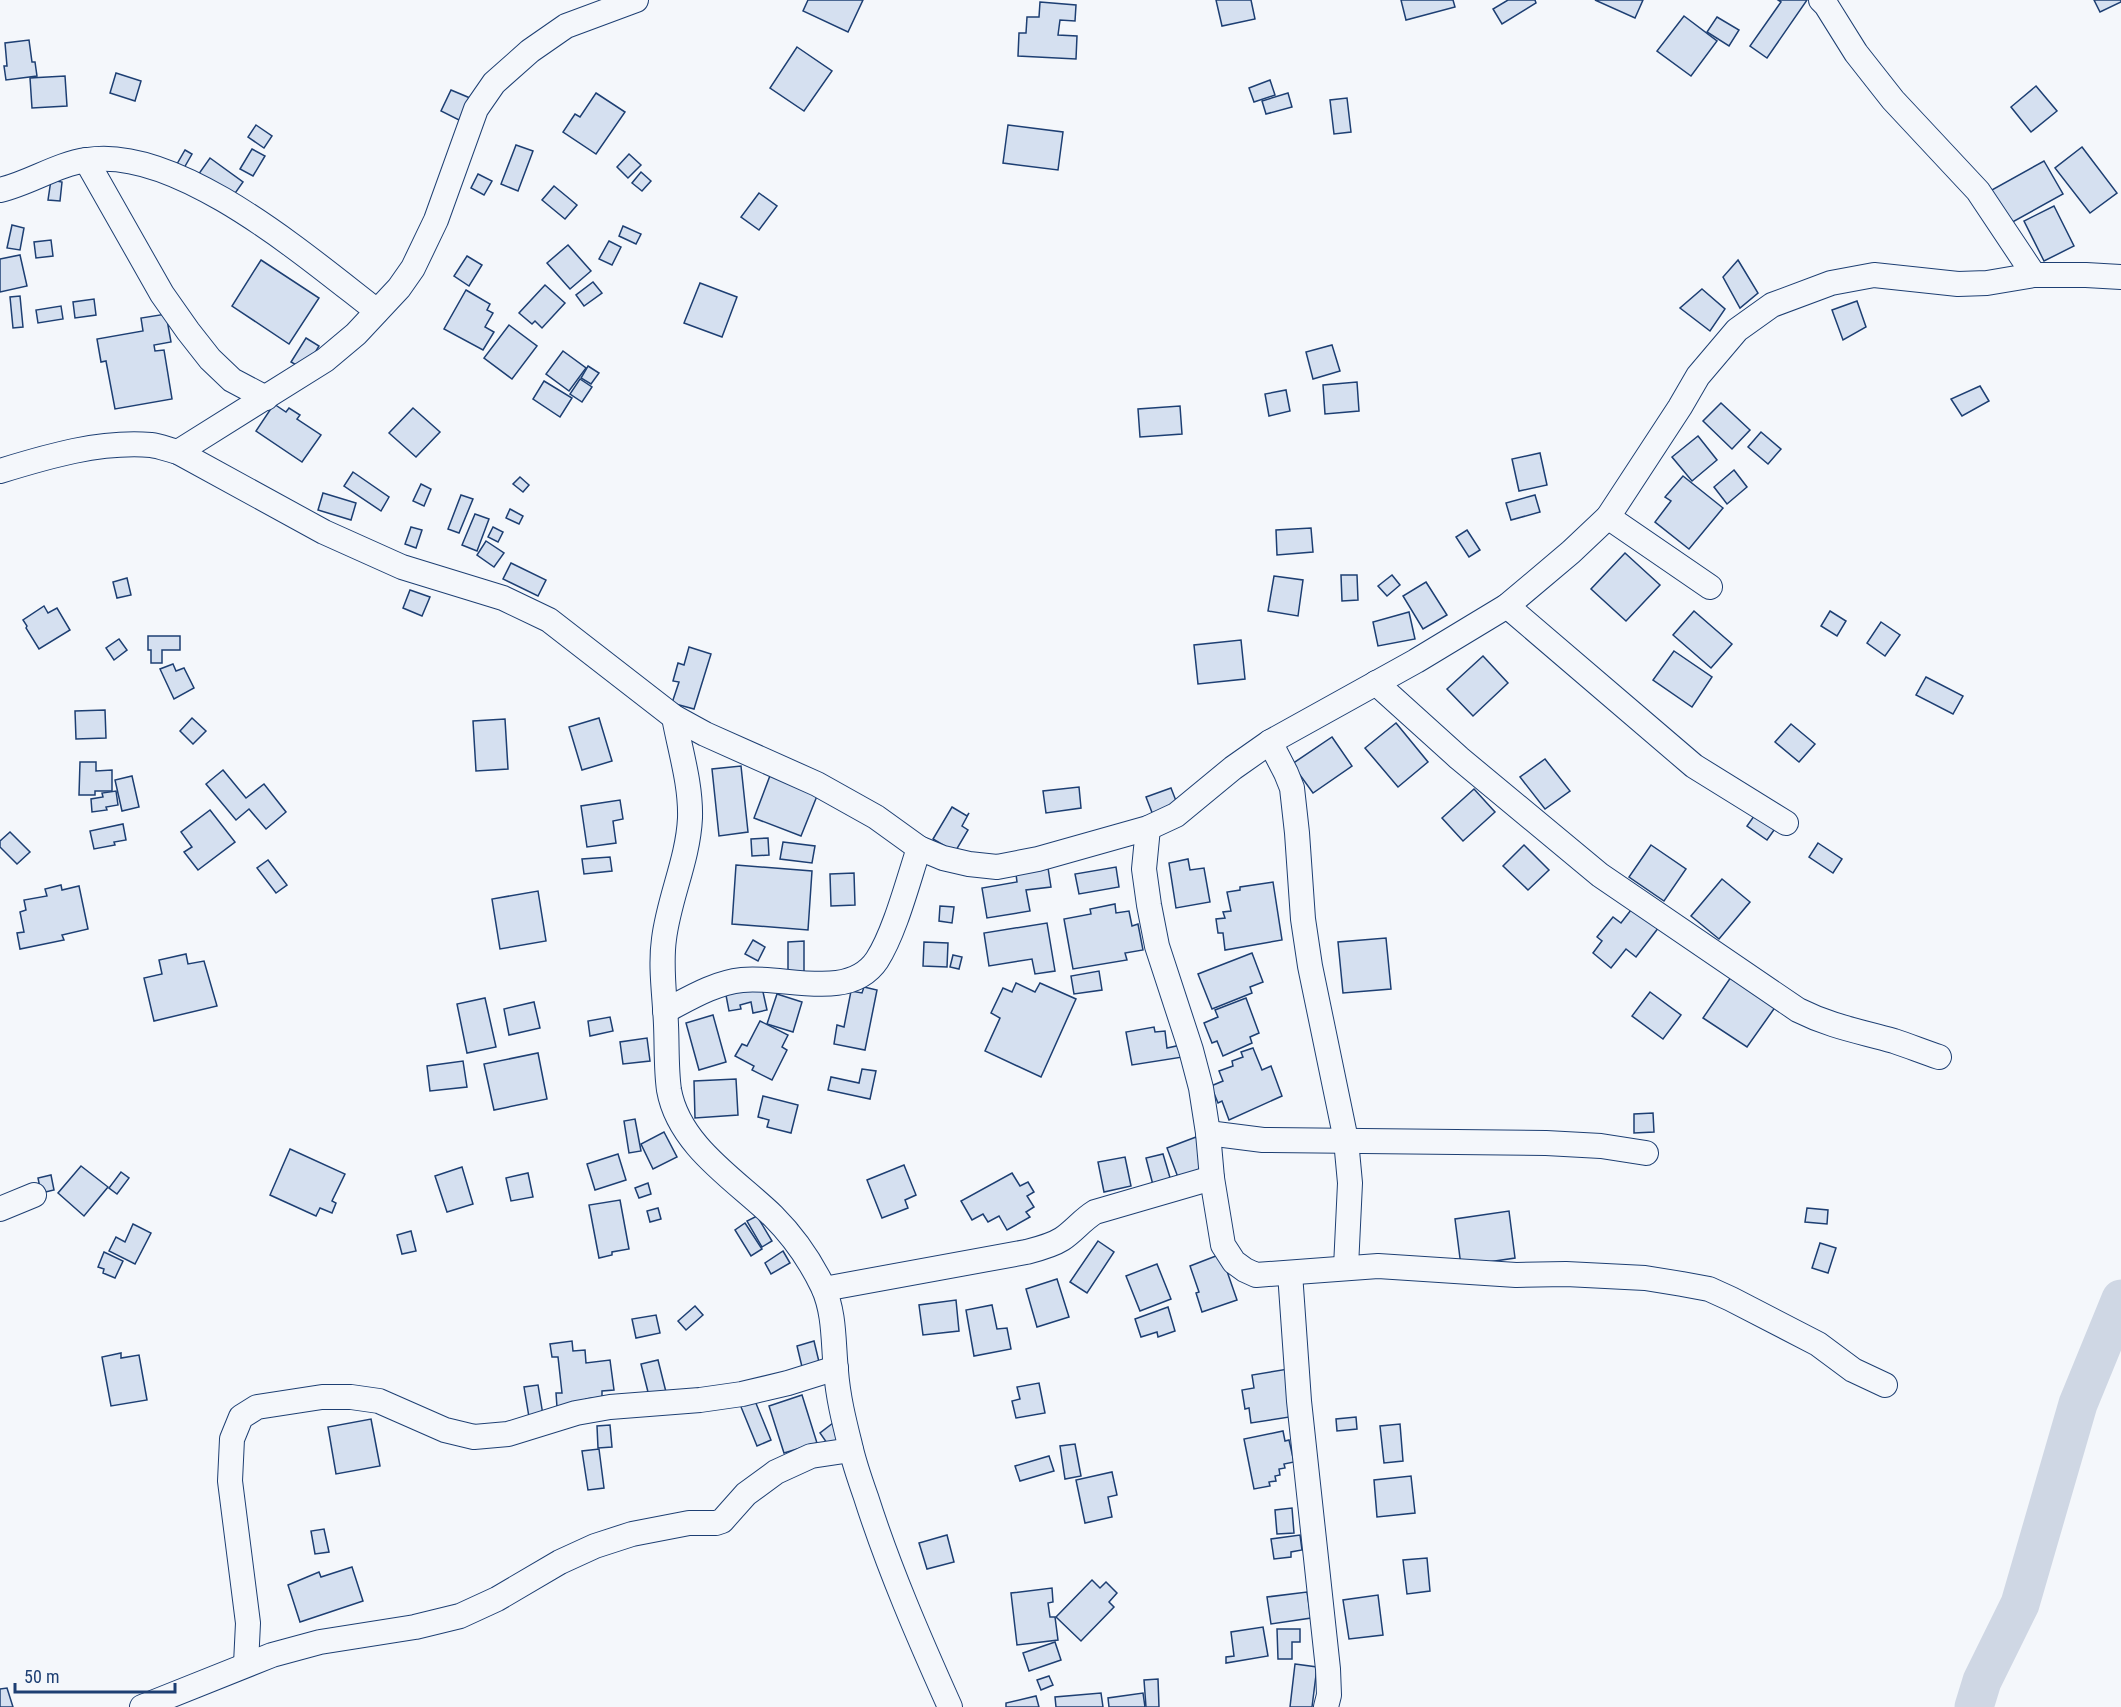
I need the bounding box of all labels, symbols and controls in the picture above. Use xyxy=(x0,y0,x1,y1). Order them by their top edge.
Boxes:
scale bar xyxy=(15,1656,176,1694)
text: 50 m xyxy=(24,1666,59,1687)

